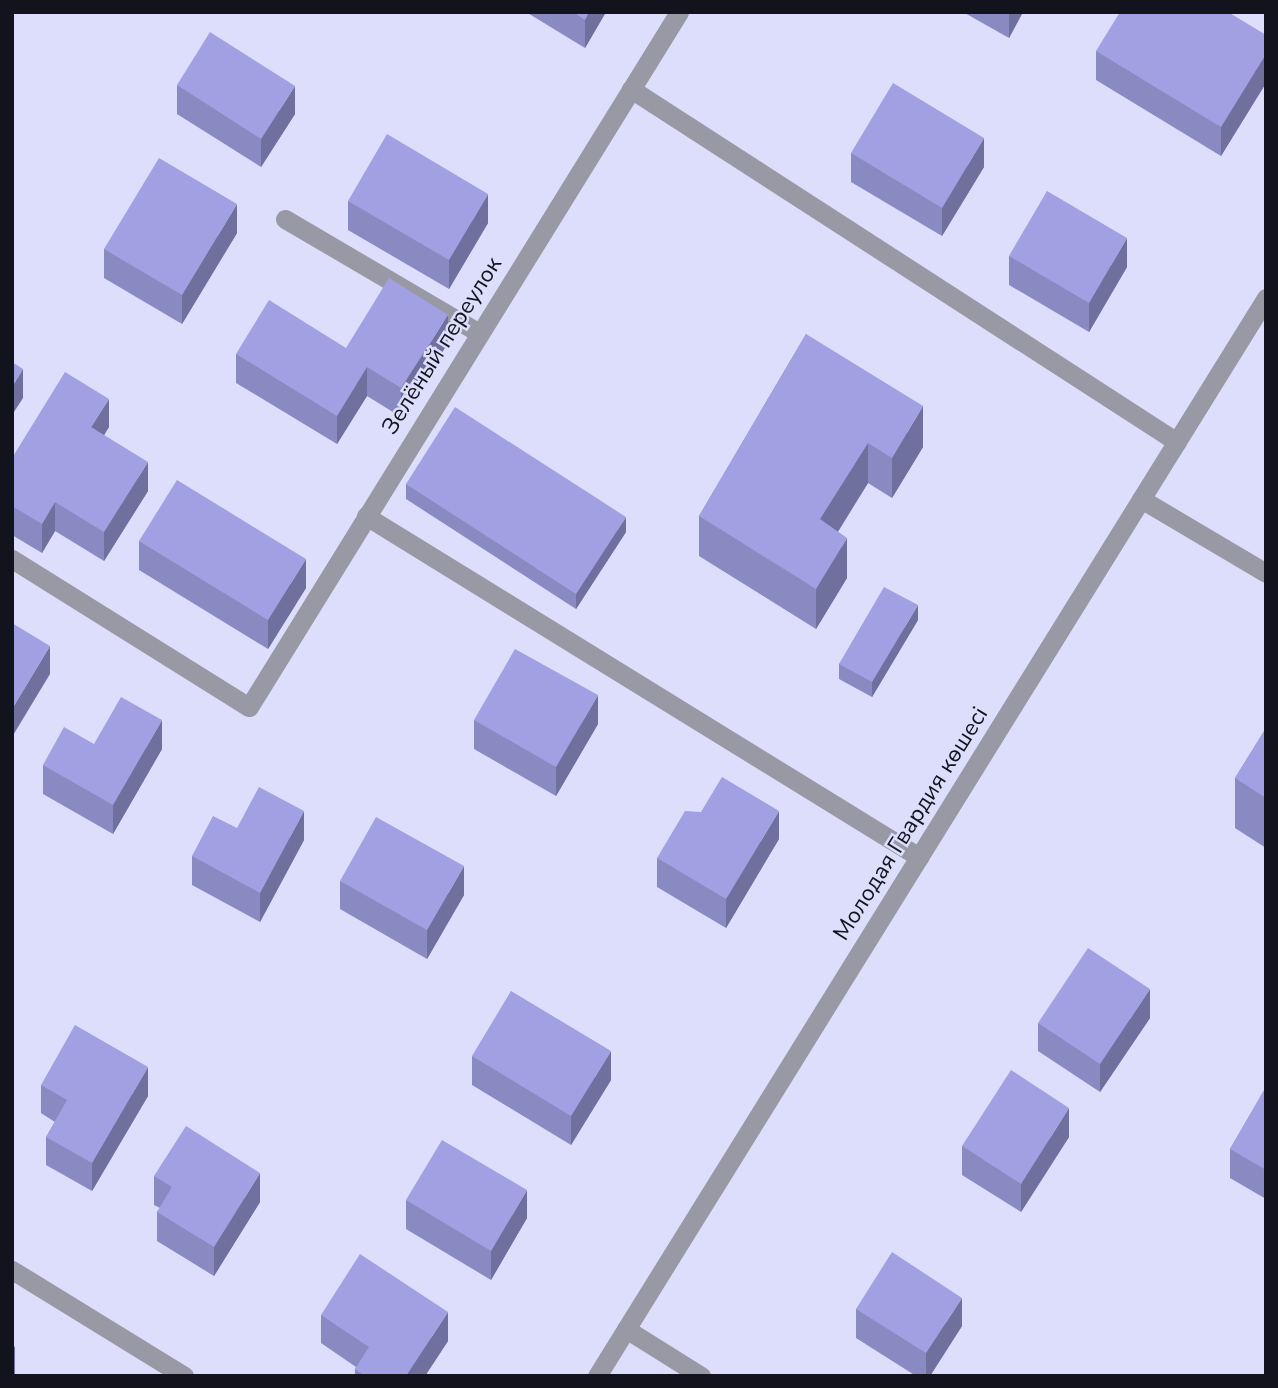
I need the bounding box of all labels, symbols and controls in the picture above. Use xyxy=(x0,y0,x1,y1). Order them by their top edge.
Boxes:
street label: Зелёный переулок xyxy=(376,252,508,440)
street label: Молодая Гвардия көшесі xyxy=(828,702,994,946)

